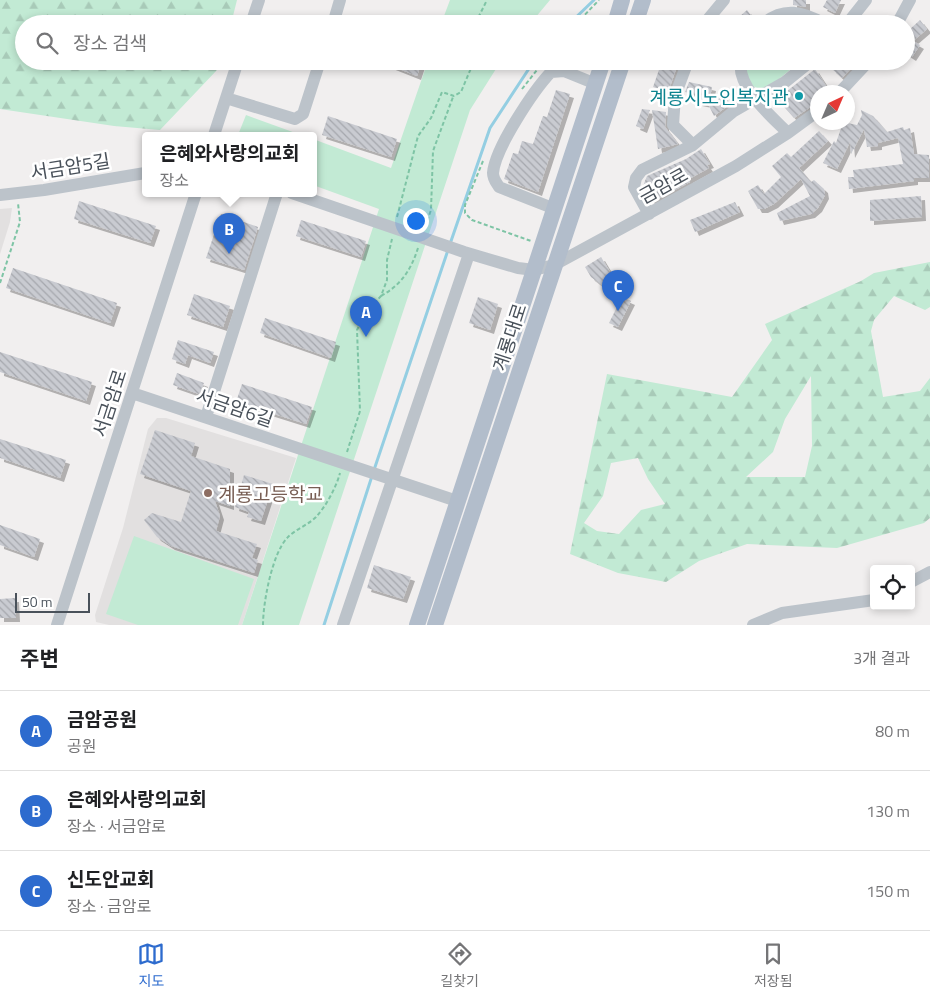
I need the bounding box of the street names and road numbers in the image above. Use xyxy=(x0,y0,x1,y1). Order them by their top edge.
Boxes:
street label: 서금암5길 xyxy=(28,145,112,187)
street label: 금암로 xyxy=(633,160,693,210)
street label: 계룡대로 xyxy=(484,299,534,375)
street label: 서금암로 xyxy=(84,365,134,441)
street label: 서금암6길 xyxy=(192,380,278,434)

